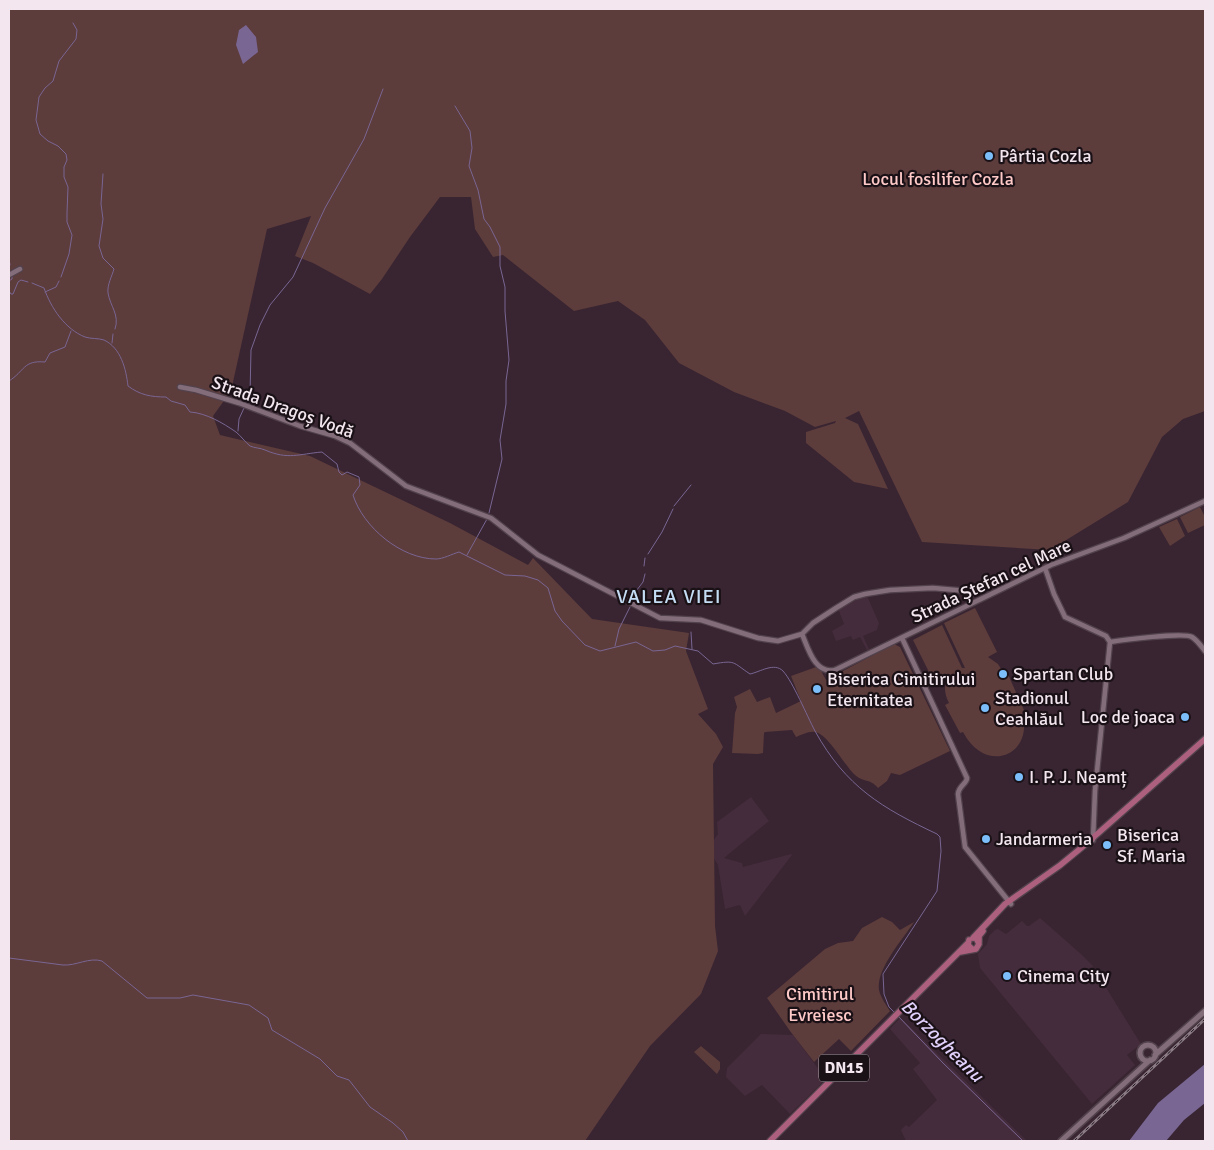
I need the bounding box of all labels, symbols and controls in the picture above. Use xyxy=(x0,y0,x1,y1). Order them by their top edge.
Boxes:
place label: Pârtia Cozla xyxy=(999,145,1092,167)
marker: Pârtia Cozla xyxy=(983,150,995,162)
park label: Locul fosilifer Cozla xyxy=(862,168,1014,190)
street label: Strada Dragoș Vodă xyxy=(209,371,357,443)
street label: Strada Ștefan cel Mare xyxy=(907,534,1075,628)
district label: VALEA VIEI xyxy=(616,584,722,609)
place label: Spartan Club xyxy=(1013,663,1113,685)
place label: Biserica Cimitirului Eternitatea xyxy=(827,668,975,711)
marker: Spartan Club xyxy=(997,668,1009,680)
marker: Biserica Cimitirului Eternitatea xyxy=(811,683,823,695)
place label: Stadionul Ceahlăul xyxy=(995,687,1069,730)
marker: Stadionul Ceahlăul xyxy=(979,702,991,714)
place label: Loc de joaca xyxy=(1081,706,1175,728)
marker: Loc de joaca xyxy=(1179,711,1191,723)
place label: I. P. J. Neamț xyxy=(1029,766,1127,788)
marker: I. P. J. Neamț xyxy=(1013,771,1025,783)
place label: Biserica Sf. Maria xyxy=(1117,824,1186,867)
place label: Jandarmeria xyxy=(996,828,1092,850)
marker: Jandarmeria xyxy=(980,833,992,845)
marker: Biserica Sf. Maria xyxy=(1101,839,1113,851)
place label: Cinema City xyxy=(1017,965,1110,987)
marker: Cinema City xyxy=(1001,970,1013,982)
park label: Cimitirul Evreiesc xyxy=(786,983,854,1026)
water label: Borzogheanu xyxy=(896,995,989,1088)
road number: DN15 xyxy=(819,1054,869,1082)

